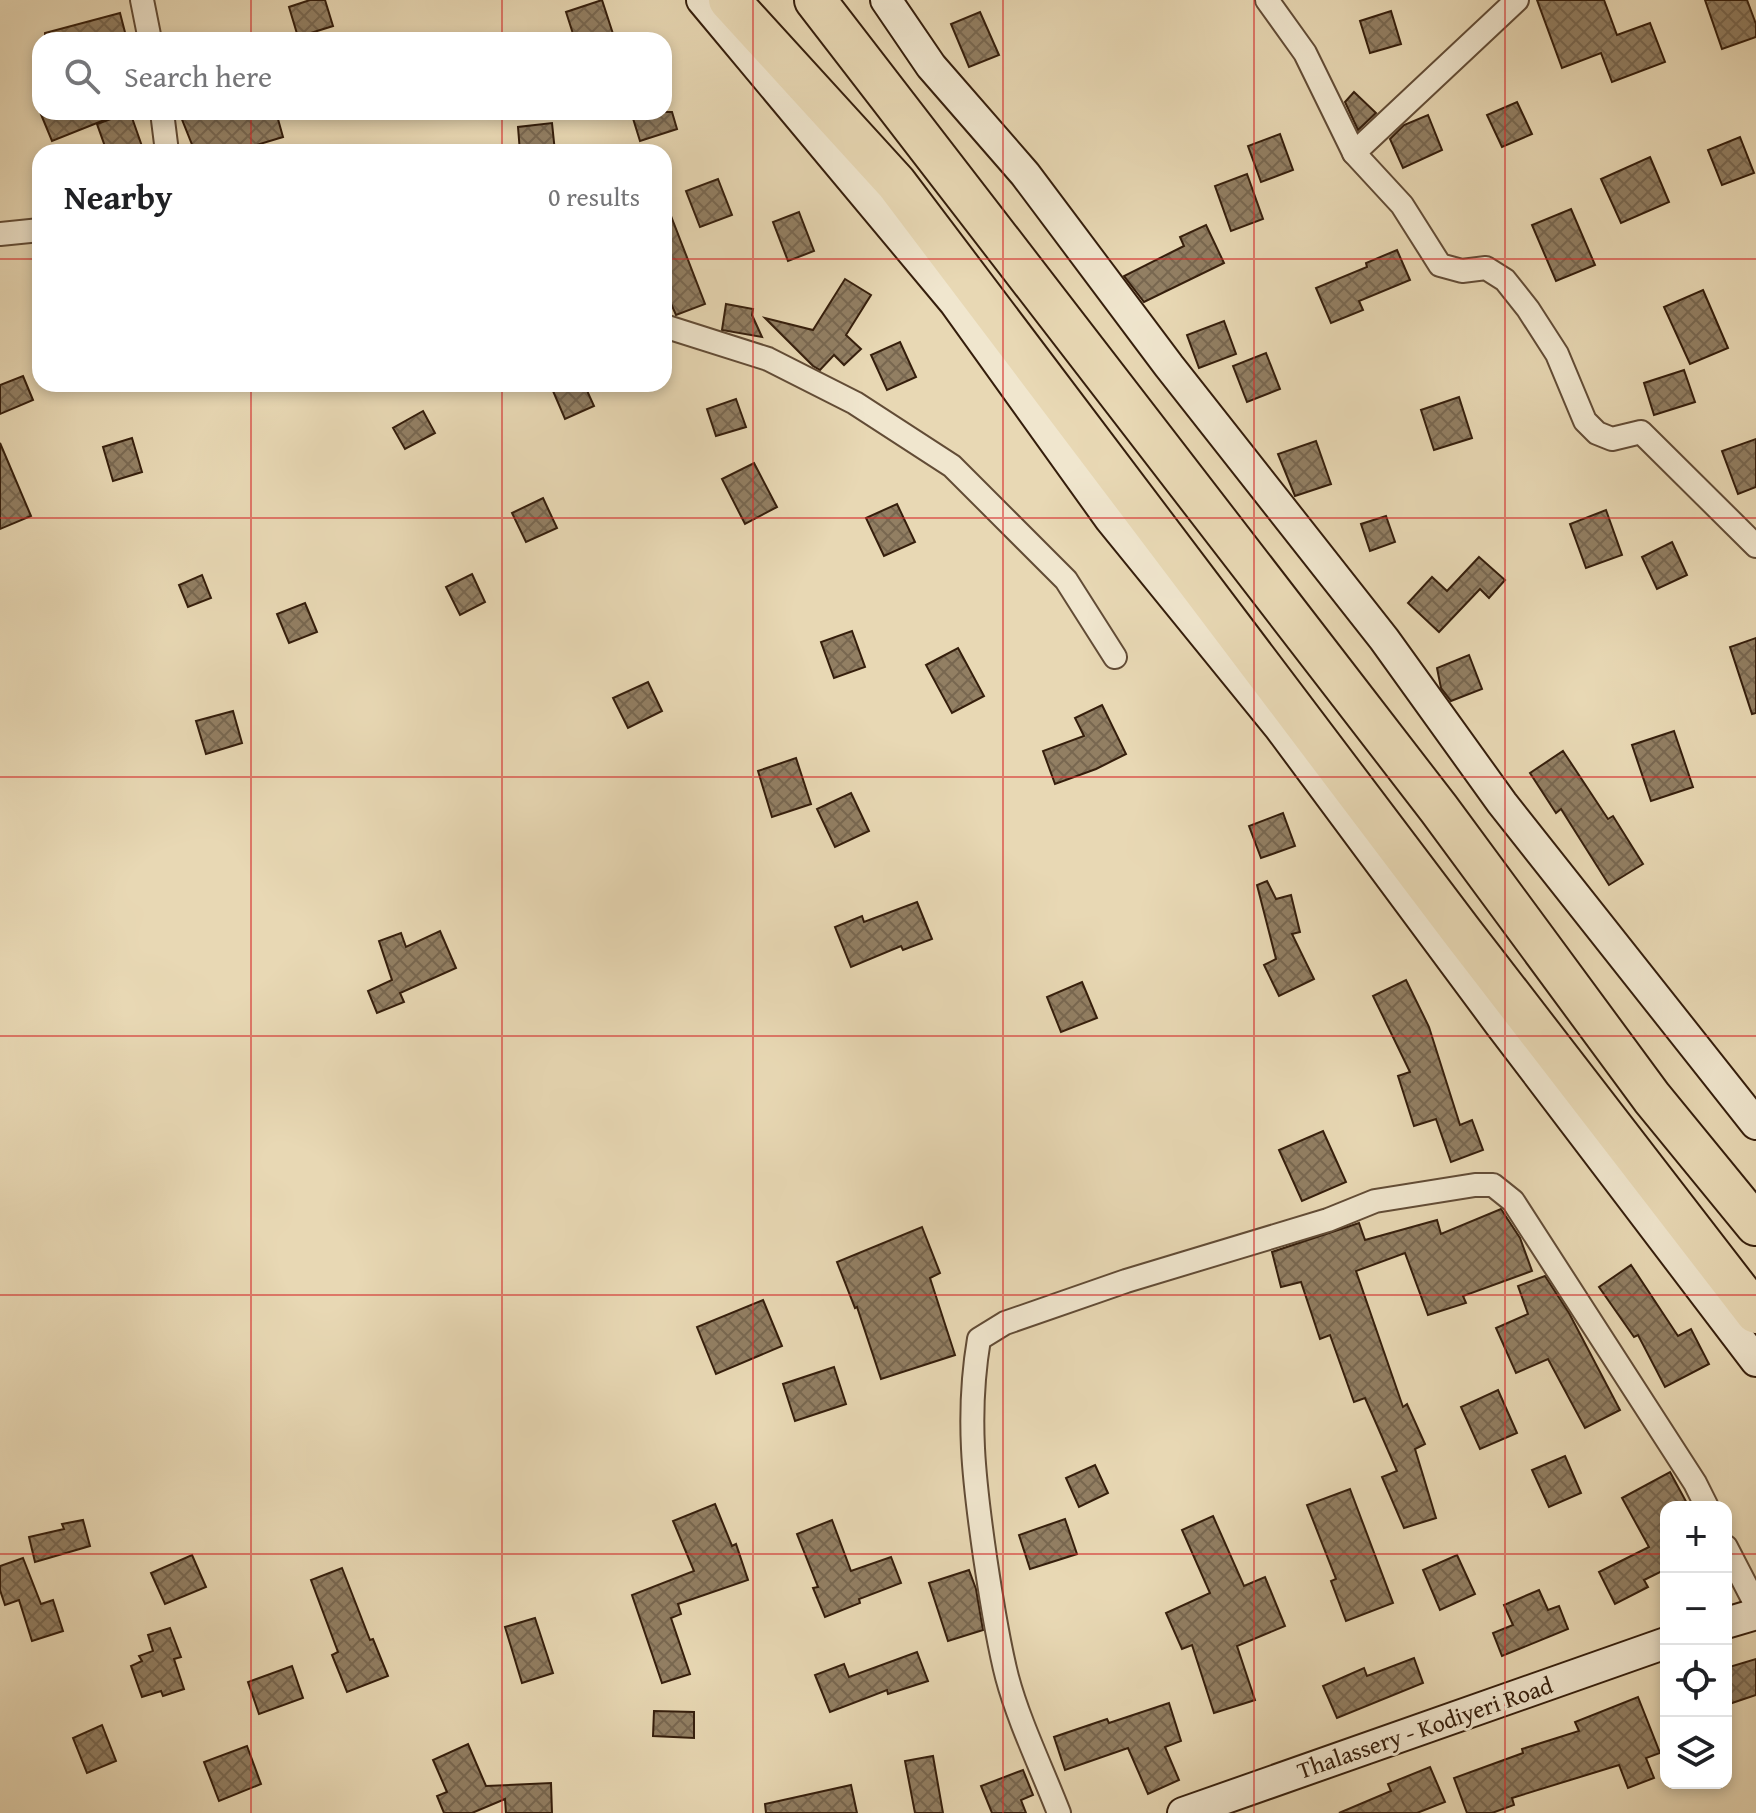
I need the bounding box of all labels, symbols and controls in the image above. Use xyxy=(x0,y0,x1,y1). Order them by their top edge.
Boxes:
search box xyxy=(32,32,672,120)
icon: search xyxy=(60,54,104,98)
text: Search here xyxy=(124,54,272,98)
text: Nearby xyxy=(64,172,173,221)
text: 0 results xyxy=(548,177,640,216)
map controls xyxy=(1660,1501,1732,1789)
button: + xyxy=(1660,1501,1732,1573)
button: − xyxy=(1660,1573,1732,1645)
button: locate xyxy=(1660,1645,1732,1717)
street label: Thalassery - Kodiyeri Road xyxy=(1292,1667,1558,1788)
button: layers xyxy=(1660,1717,1732,1789)

